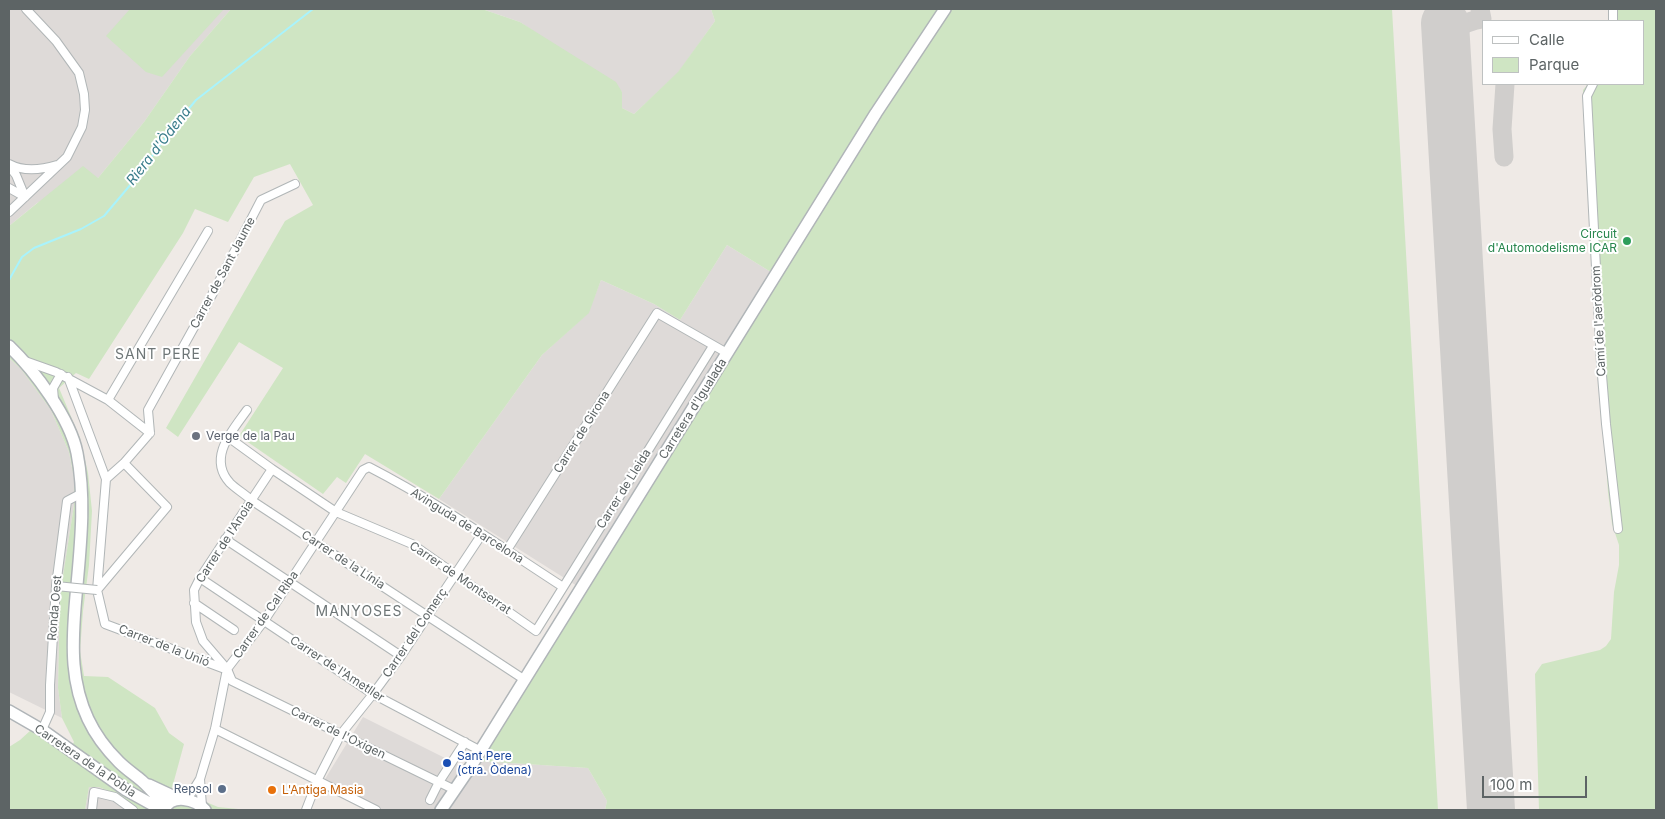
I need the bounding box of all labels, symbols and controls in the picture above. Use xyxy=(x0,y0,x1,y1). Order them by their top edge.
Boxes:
legend xyxy=(1482,20,1645,85)
text: Calle xyxy=(1529,30,1564,49)
text: Parque xyxy=(1529,55,1579,74)
water label: Riera d'Òdena xyxy=(123,103,195,189)
street label: Carrer de Sant Jaume xyxy=(187,215,259,331)
place label: Circuit d'Automodelisme ICAR xyxy=(1488,227,1617,255)
marker: Circuit d'Automodelisme ICAR xyxy=(1621,235,1633,247)
street label: Camí de l'aeròdrom xyxy=(1589,265,1609,377)
district label: SANT PERE xyxy=(114,347,202,363)
street label: Carretera d'Igualada xyxy=(656,356,730,462)
street label: Carrer de Girona xyxy=(551,388,613,476)
place label: Verge de la Pau xyxy=(206,429,295,443)
marker: Verge de la Pau xyxy=(190,430,202,442)
street label: Carrer de Lleida xyxy=(594,447,654,531)
street label: Avinguda de Barcelona xyxy=(408,485,526,567)
street label: Carrer de l'Anoia xyxy=(193,498,257,586)
street label: Carrer de la Línia xyxy=(299,528,387,592)
street label: Carrer de Montserrat xyxy=(407,539,513,617)
street label: Carrer de Cal Riba xyxy=(230,568,302,662)
street label: Ronda Oest xyxy=(45,575,65,641)
street label: Carrer del Comerç xyxy=(380,586,450,680)
district label: MANYOSES xyxy=(315,604,403,620)
street label: Carrer de la Unió xyxy=(116,622,212,670)
street label: Carrer de l'Ametller xyxy=(287,633,387,705)
street label: Carrer de l'Oxigen xyxy=(288,704,388,762)
street label: Carretera de la Pobla xyxy=(31,722,139,800)
place label: Sant Pere (ctra. Òdena) xyxy=(457,749,532,777)
marker: Sant Pere (ctra. Òdena) xyxy=(441,757,453,769)
scale bar xyxy=(1485,766,1590,798)
text: 100 m xyxy=(1490,775,1532,794)
place label: Repsol xyxy=(174,782,212,796)
marker: Repsol xyxy=(216,783,228,795)
place label: L'Antiga Masia xyxy=(282,783,364,797)
marker: L'Antiga Masia xyxy=(266,784,278,796)

